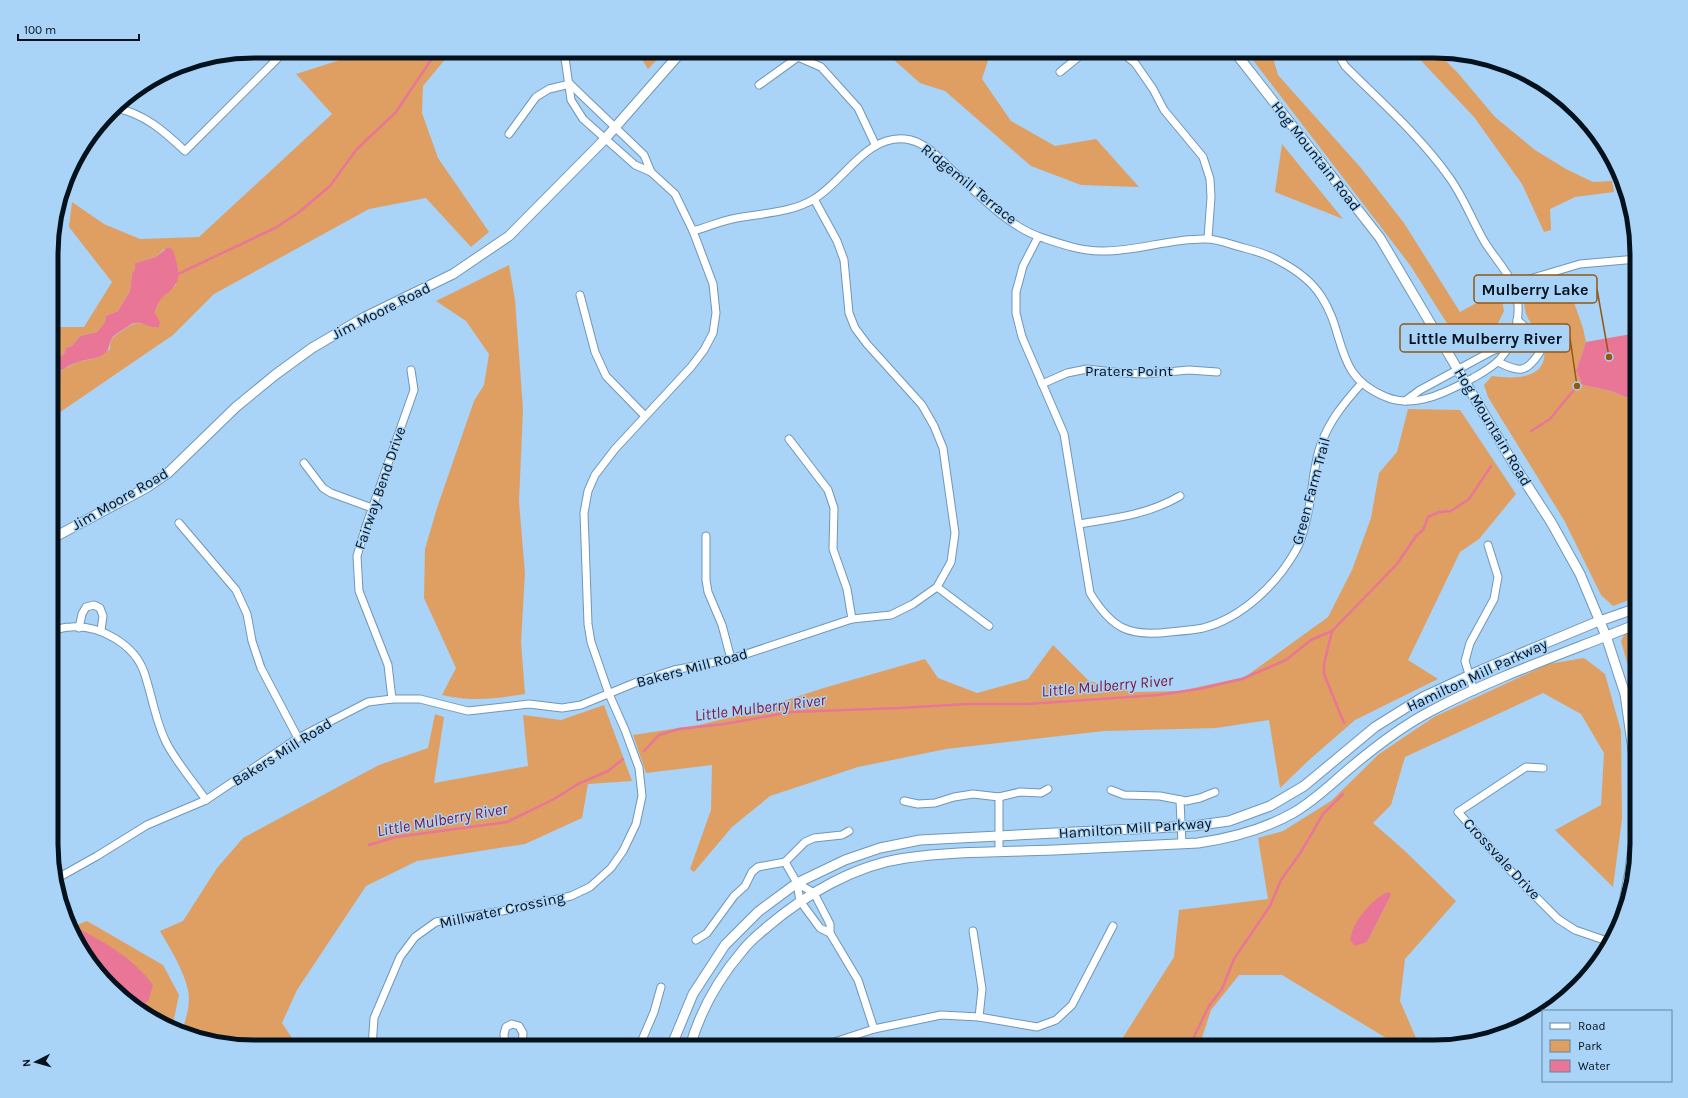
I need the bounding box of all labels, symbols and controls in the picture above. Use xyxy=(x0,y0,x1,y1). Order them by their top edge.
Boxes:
scale bar xyxy=(18,16,139,42)
text: 100 m xyxy=(24,23,56,37)
street label: Hog Mountain Road xyxy=(1267,97,1365,215)
street label: Ridgemill Terrace xyxy=(918,140,1020,228)
callout: Mulberry Lake xyxy=(1474,275,1597,303)
street label: Jim Moore Road xyxy=(329,278,433,344)
text: Mulberry Lake xyxy=(1481,280,1589,299)
callout: Little Mulberry River xyxy=(1400,324,1570,352)
text: Little Mulberry River xyxy=(1408,329,1563,348)
street label: Praters Point xyxy=(1085,362,1173,380)
street label: Hog Mountain Road xyxy=(1451,365,1535,489)
street label: Fairway Bend Drive xyxy=(351,424,409,552)
street label: Green Farm Trail xyxy=(1288,435,1334,547)
street label: Jim Moore Road xyxy=(69,464,171,534)
street label: Hamilton Mill Parkway xyxy=(1404,634,1550,716)
street label: Bakers Mill Road xyxy=(634,645,750,691)
water label: Little Mulberry River xyxy=(1040,670,1174,701)
water label: Little Mulberry River xyxy=(693,690,827,725)
street label: Bakers Mill Road xyxy=(229,714,335,790)
water label: Little Mulberry River xyxy=(375,799,509,840)
street label: Hamilton Mill Parkway xyxy=(1058,814,1212,842)
street label: Crossvale Drive xyxy=(1460,815,1544,903)
street label: Millwater Crossing xyxy=(438,888,567,932)
legend xyxy=(1542,1010,1672,1082)
text: Road xyxy=(1578,1019,1606,1033)
text: Park xyxy=(1578,1039,1603,1053)
north arrow xyxy=(16,1042,56,1082)
text: N xyxy=(20,1058,33,1068)
text: Water xyxy=(1578,1059,1611,1073)

